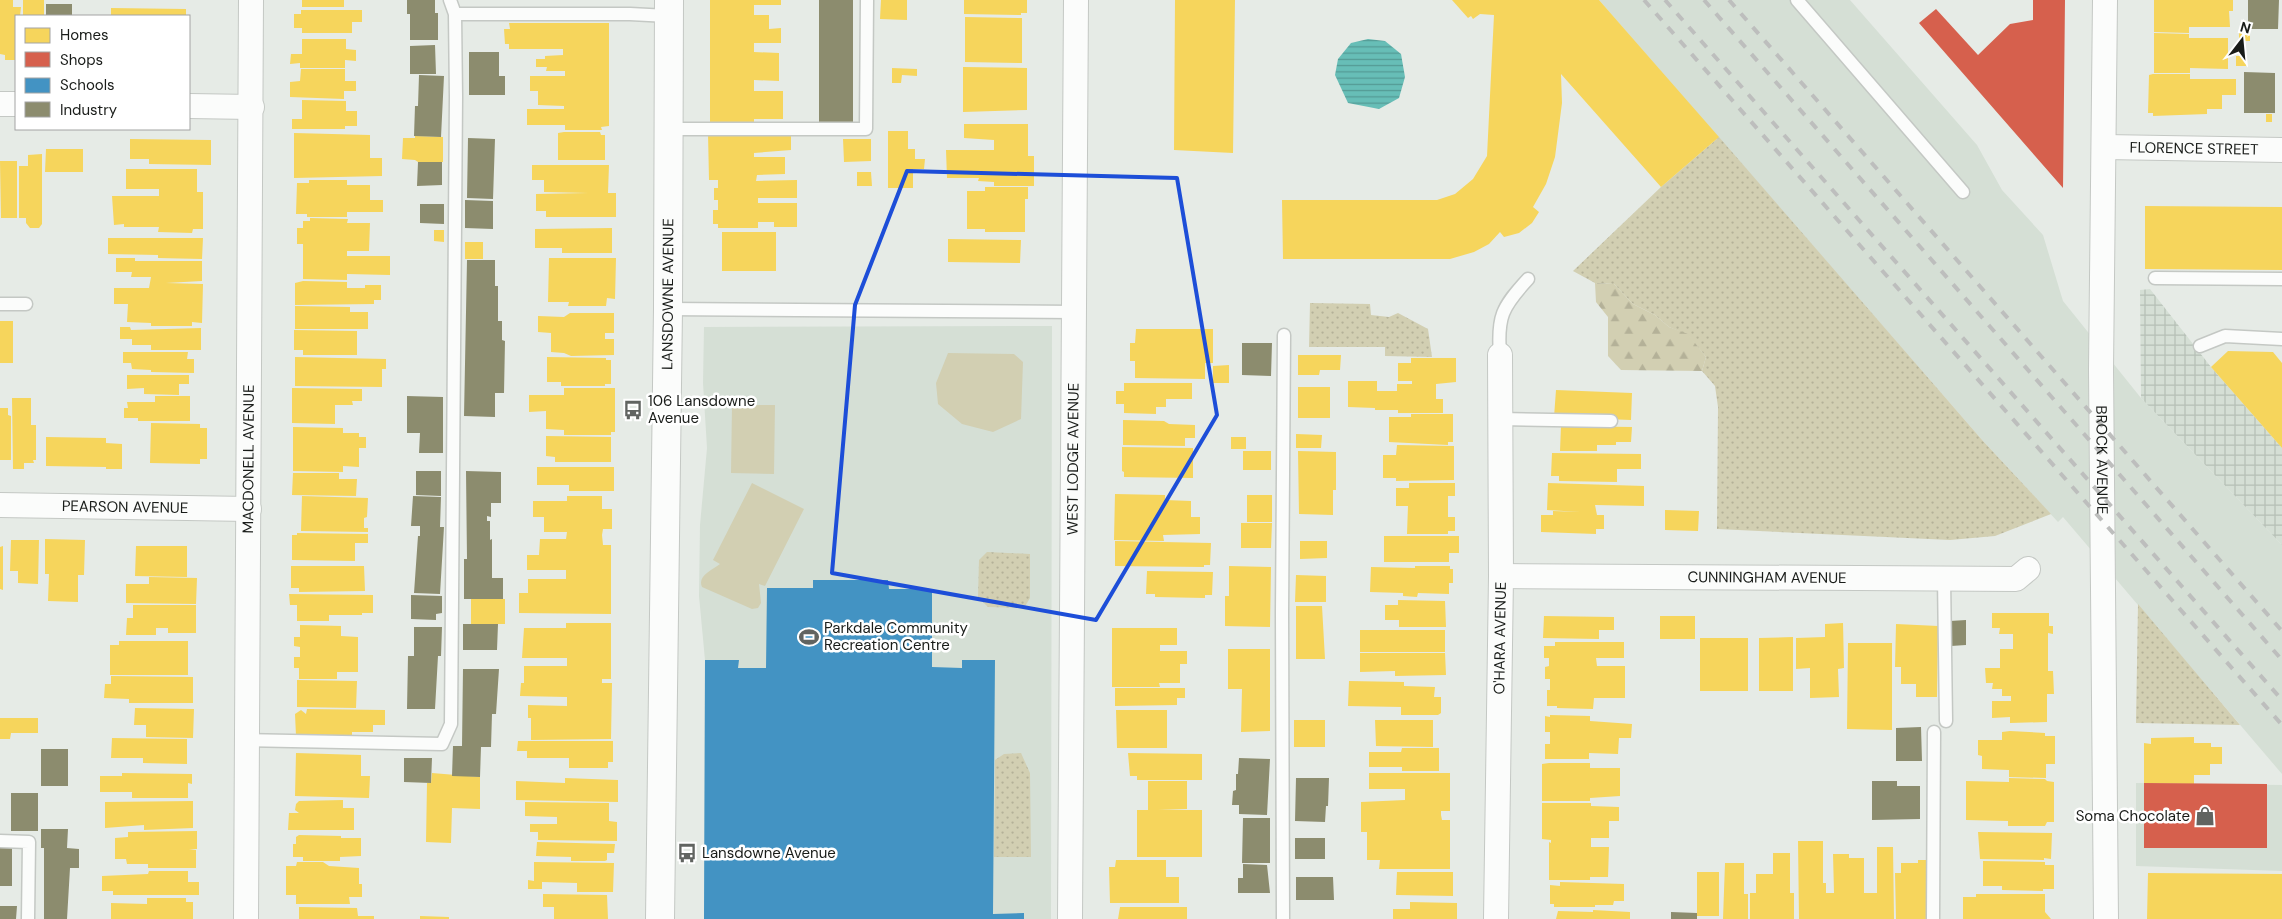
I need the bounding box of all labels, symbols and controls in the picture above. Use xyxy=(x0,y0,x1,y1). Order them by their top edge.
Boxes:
legend xyxy=(15,15,190,130)
north arrow xyxy=(2217,15,2267,65)
text: N xyxy=(2238,17,2253,38)
text: Homes xyxy=(60,25,109,45)
text: Shops xyxy=(60,50,103,70)
text: Schools xyxy=(60,75,115,95)
text: Industry xyxy=(60,100,118,120)
street label: FLORENCE STREET xyxy=(2129,137,2259,160)
street label: LANSDOWNE AVENUE xyxy=(657,218,678,370)
street label: WEST LODGE AVENUE xyxy=(1063,383,1084,535)
street label: MACDONELL AVENUE xyxy=(238,384,259,534)
place label: 106 Lansdowne Avenue xyxy=(648,391,755,428)
bus stop icon: 106 Lansdowne Avenue xyxy=(622,399,644,421)
street label: BROCK AVENUE xyxy=(2091,405,2112,514)
street label: PEARSON AVENUE xyxy=(62,496,188,518)
street label: CUNNINGHAM AVENUE xyxy=(1687,567,1847,588)
street label: O'HARA AVENUE xyxy=(1489,581,1511,695)
place label: Parkdale Community Recreation Centre xyxy=(824,618,969,655)
sports icon: Parkdale Community Recreation Centre xyxy=(798,626,820,648)
shop icon: Soma Chocolate xyxy=(2194,805,2216,827)
place label: Soma Chocolate xyxy=(2076,806,2190,826)
bus stop icon: Lansdowne Avenue xyxy=(676,842,698,864)
place label: Lansdowne Avenue xyxy=(702,843,836,863)

